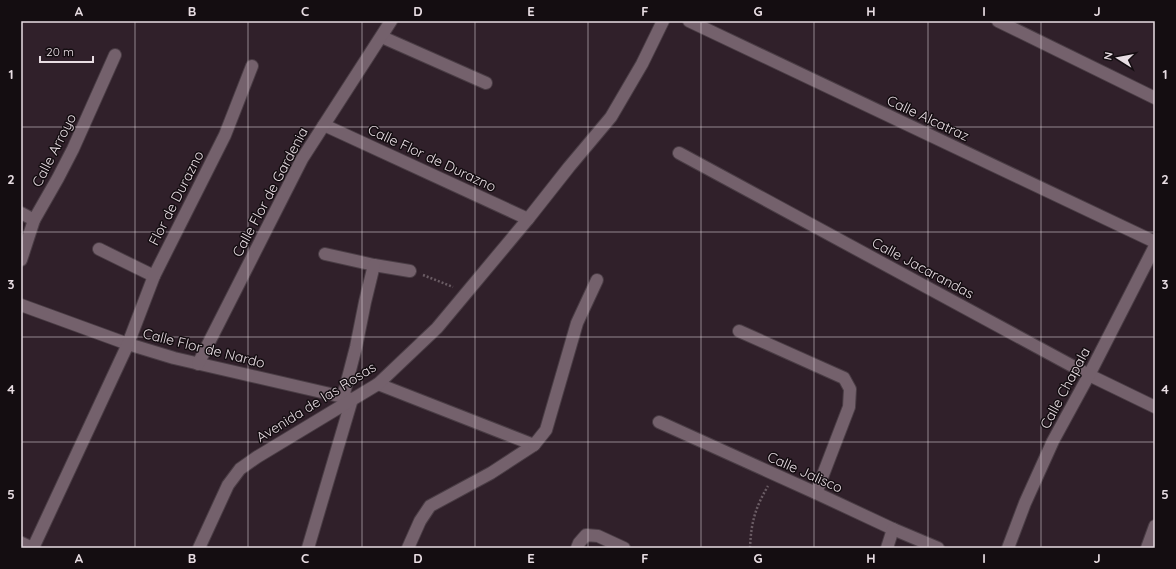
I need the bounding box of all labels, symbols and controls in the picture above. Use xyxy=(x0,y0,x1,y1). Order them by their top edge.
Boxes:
text: A xyxy=(75,3,84,19)
text: B xyxy=(188,3,196,19)
text: C xyxy=(301,3,309,19)
text: D xyxy=(413,3,423,19)
text: E xyxy=(527,3,535,19)
text: F xyxy=(641,3,649,19)
text: G xyxy=(753,3,763,19)
text: H xyxy=(866,3,876,19)
text: I xyxy=(982,3,986,19)
text: J xyxy=(1093,3,1101,19)
scale bar xyxy=(40,38,93,64)
north arrow xyxy=(1098,38,1138,78)
text: 20 m xyxy=(46,44,74,59)
text: N xyxy=(1101,51,1116,61)
text: 1 xyxy=(8,66,14,82)
text: 1 xyxy=(1162,66,1168,82)
street label: Calle Alcatraz xyxy=(884,91,972,145)
street label: Calle Arroyo xyxy=(28,110,80,190)
street label: Calle Flor de Durazno xyxy=(365,120,499,196)
street label: Calle Flor de Gardenia xyxy=(228,124,312,260)
street label: Flor de Durazno xyxy=(144,148,208,248)
text: 2 xyxy=(7,171,15,187)
text: 2 xyxy=(1161,171,1169,187)
street label: Calle Jacarandas xyxy=(869,233,977,303)
text: 3 xyxy=(8,276,15,292)
text: 3 xyxy=(1162,276,1169,292)
street label: Calle Flor de Nardo xyxy=(141,324,267,372)
street label: Calle Chapala xyxy=(1036,344,1094,432)
street label: Avenida de las Rosas xyxy=(253,358,379,446)
text: 4 xyxy=(7,381,15,397)
text: 4 xyxy=(1161,381,1169,397)
street label: Calle Jalisco xyxy=(765,447,845,497)
text: 5 xyxy=(7,486,15,502)
text: 5 xyxy=(1161,486,1169,502)
text: A xyxy=(75,550,84,566)
text: B xyxy=(188,550,196,566)
text: C xyxy=(301,550,309,566)
text: D xyxy=(413,550,423,566)
text: E xyxy=(527,550,535,566)
text: F xyxy=(641,550,649,566)
text: G xyxy=(753,550,763,566)
text: H xyxy=(866,550,876,566)
text: I xyxy=(982,550,986,566)
text: J xyxy=(1093,550,1101,566)

